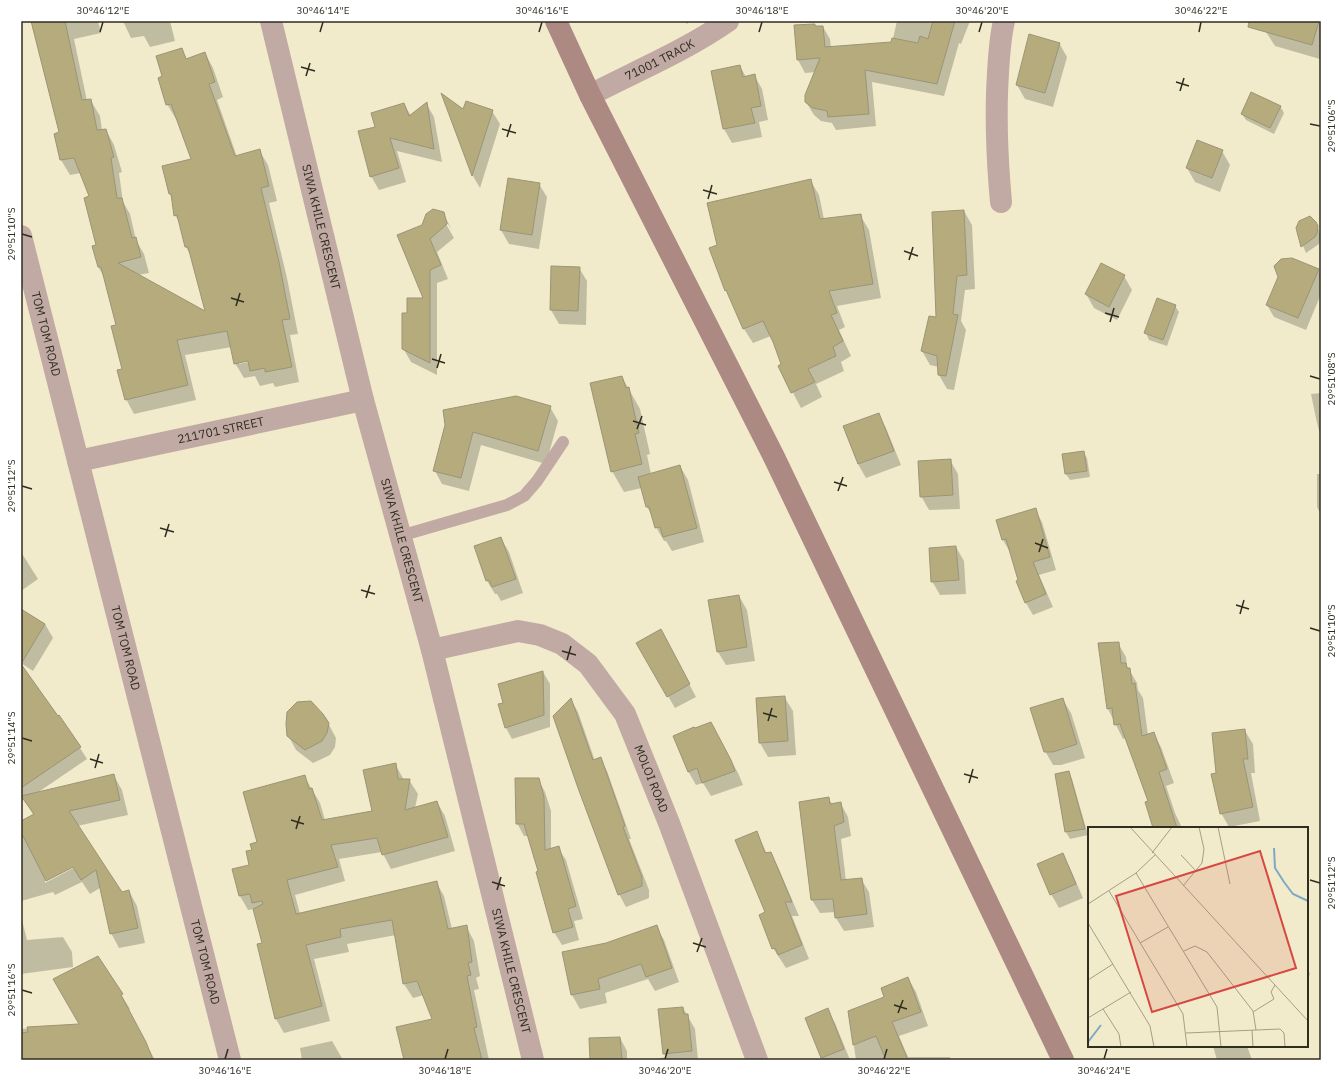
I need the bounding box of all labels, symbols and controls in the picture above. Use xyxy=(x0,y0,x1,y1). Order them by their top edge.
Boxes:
text: 30°46'12"E xyxy=(76,4,130,17)
text: 30°46'14"E xyxy=(296,4,350,17)
text: 30°46'16"E xyxy=(515,4,569,17)
text: 30°46'18"E xyxy=(735,4,789,17)
text: 30°46'20"E xyxy=(955,4,1009,17)
text: 30°46'22"E xyxy=(1174,4,1228,17)
street label: 71001 TRACK xyxy=(622,35,697,83)
text: 29°51'06"S xyxy=(1325,99,1338,153)
street label: SIWA KHILE CRESCENT xyxy=(299,163,344,291)
text: 29°51'10"S xyxy=(5,207,18,261)
street label: TOM TOM ROAD xyxy=(28,290,64,378)
text: 29°51'08"S xyxy=(1325,352,1338,406)
street label: 211701 STREET xyxy=(176,413,266,447)
text: 29°51'12"S xyxy=(5,459,18,513)
street label: SIWA KHILE CRESCENT xyxy=(378,477,427,605)
street label: TOM TOM ROAD xyxy=(108,604,144,692)
text: 29°51'10"S xyxy=(1325,604,1338,658)
text: 29°51'14"S xyxy=(5,711,18,765)
street label: MOLOI ROAD xyxy=(631,742,672,815)
inset map xyxy=(1088,827,1308,1047)
text: 29°51'12"S xyxy=(1325,856,1338,910)
street label: SIWA KHILE CRESCENT xyxy=(489,907,534,1035)
street label: TOM TOM ROAD xyxy=(188,918,224,1006)
text: 29°51'16"S xyxy=(5,963,18,1017)
text: 30°46'16"E xyxy=(198,1064,252,1077)
text: 30°46'18"E xyxy=(418,1064,472,1077)
text: 30°46'20"E xyxy=(638,1064,692,1077)
text: 30°46'22"E xyxy=(857,1064,911,1077)
text: 30°46'24"E xyxy=(1077,1064,1131,1077)

